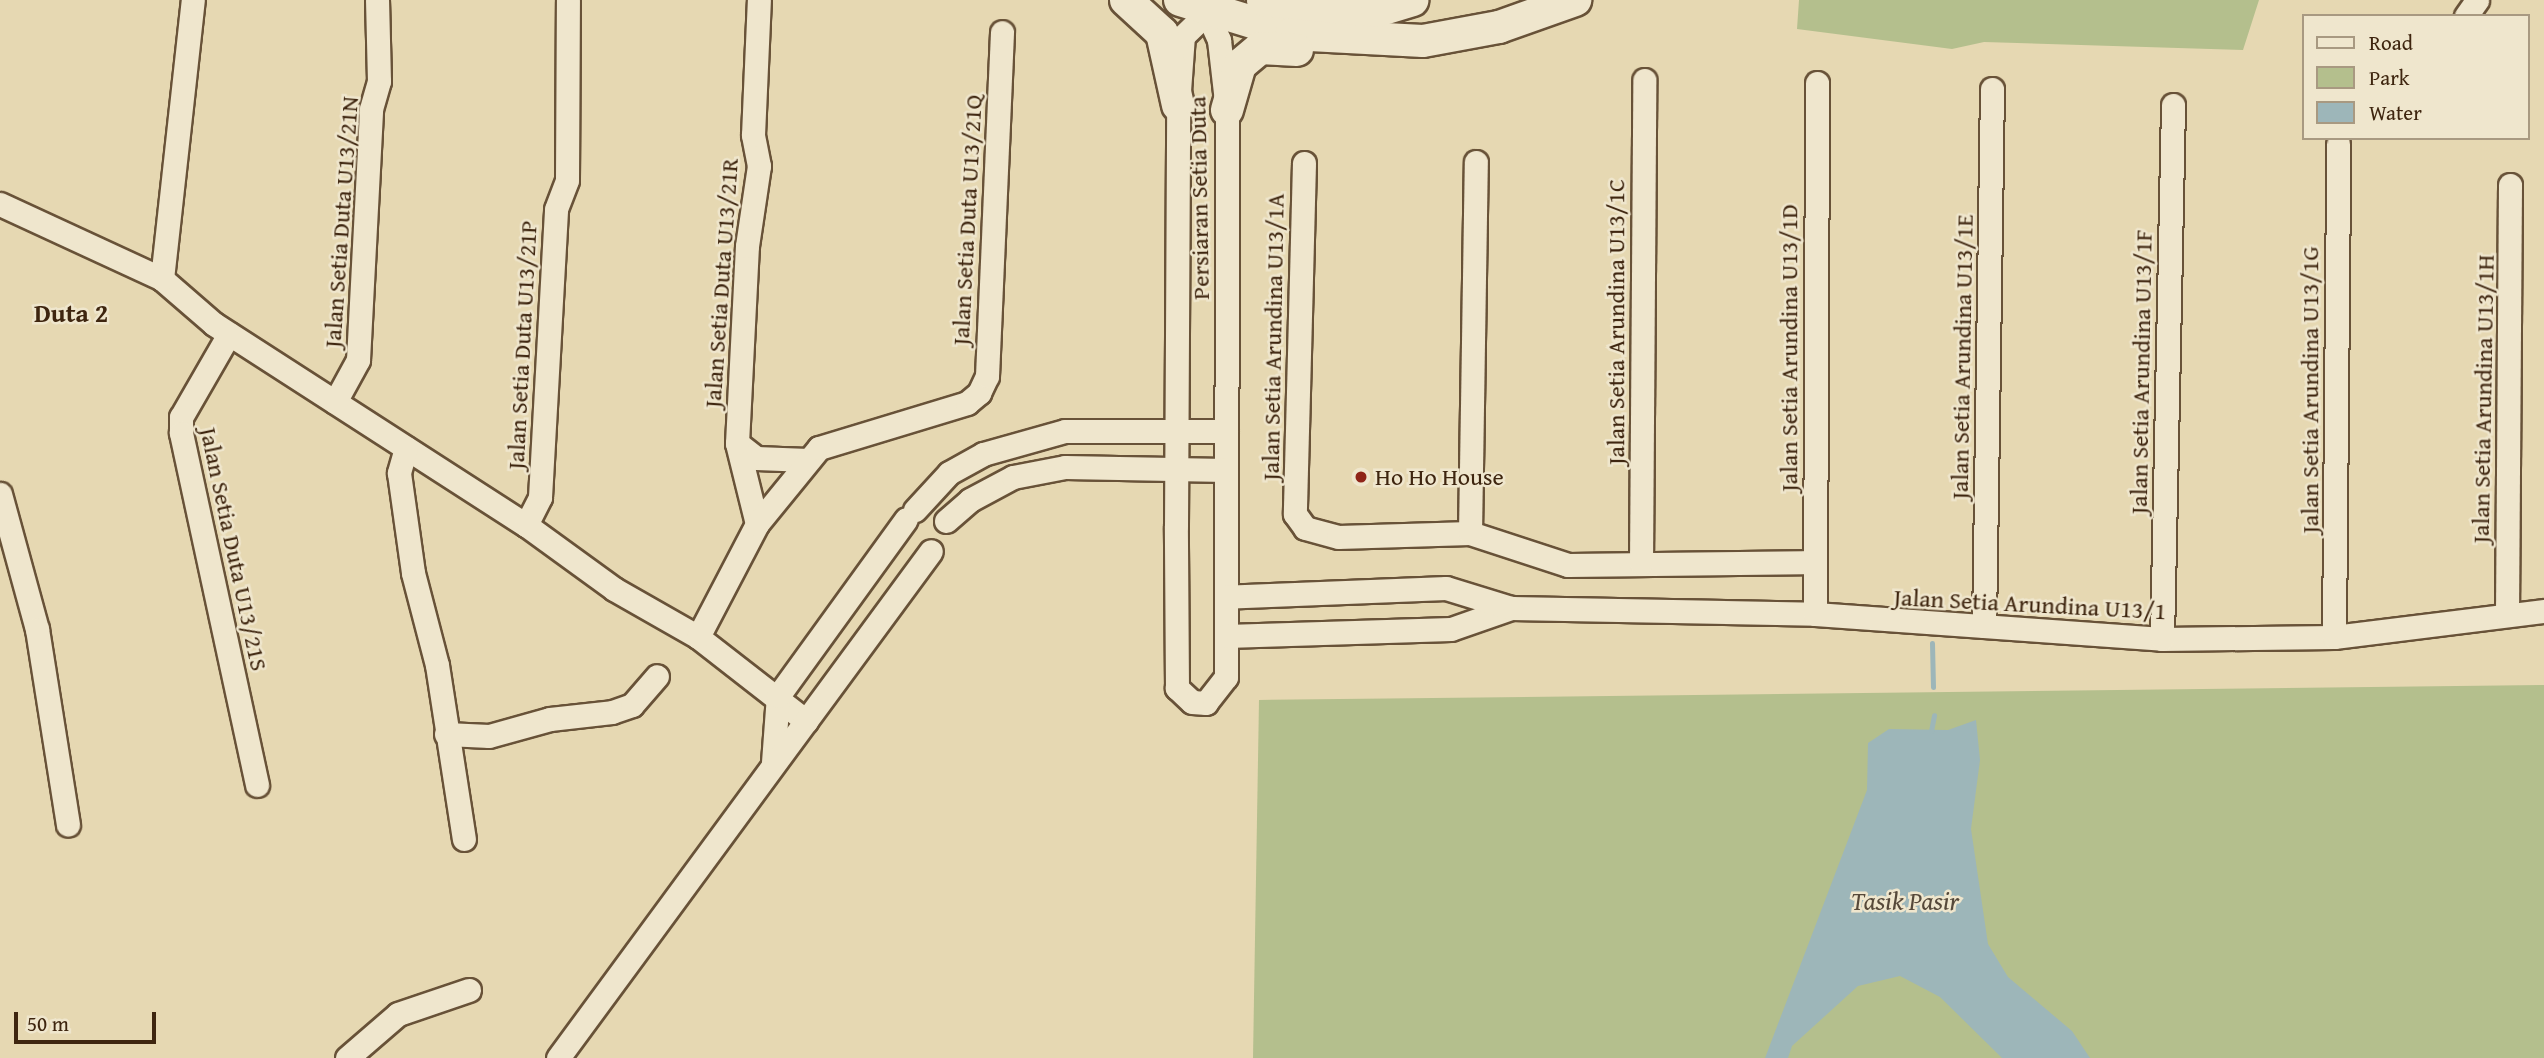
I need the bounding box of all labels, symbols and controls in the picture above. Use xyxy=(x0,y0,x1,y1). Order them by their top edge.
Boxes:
legend xyxy=(2302,14,2530,140)
text: Road xyxy=(2369,27,2413,58)
text: Park xyxy=(2369,62,2410,93)
street label: Jalan Setia Duta U13/21Q xyxy=(946,94,988,346)
street label: Jalan Setia Duta U13/21N xyxy=(318,95,364,349)
street label: Persiaran Setia Duta xyxy=(1183,96,1215,300)
text: Water xyxy=(2369,97,2422,128)
street label: Jalan Setia Duta U13/21R xyxy=(698,157,744,409)
street label: Jalan Setia Arundina U13/1C xyxy=(1602,179,1630,465)
street label: Jalan Setia Arundina U13/1A xyxy=(1256,193,1290,481)
street label: Jalan Setia Arundina U13/1D xyxy=(1775,204,1803,492)
street label: Jalan Setia Arundina U13/1E xyxy=(1945,214,1979,500)
street label: Jalan Setia Duta U13/21P xyxy=(501,220,543,470)
street label: Jalan Setia Arundina U13/1F xyxy=(2124,229,2158,515)
street label: Jalan Setia Arundina U13/1G xyxy=(2296,246,2324,534)
street label: Jalan Setia Arundina U13/1H xyxy=(2466,254,2500,544)
district label: Duta 2 xyxy=(34,297,108,329)
street label: Jalan Setia Duta U13/21S xyxy=(194,425,274,673)
place label: Ho Ho House xyxy=(1375,463,1504,491)
marker: Ho Ho House xyxy=(1353,469,1369,485)
street label: Jalan Setia Arundina U13/1 xyxy=(1893,582,2167,626)
water label: Tasik Pasir xyxy=(1851,885,1959,917)
scale bar xyxy=(18,998,159,1042)
text: 50 m xyxy=(27,1008,69,1039)

